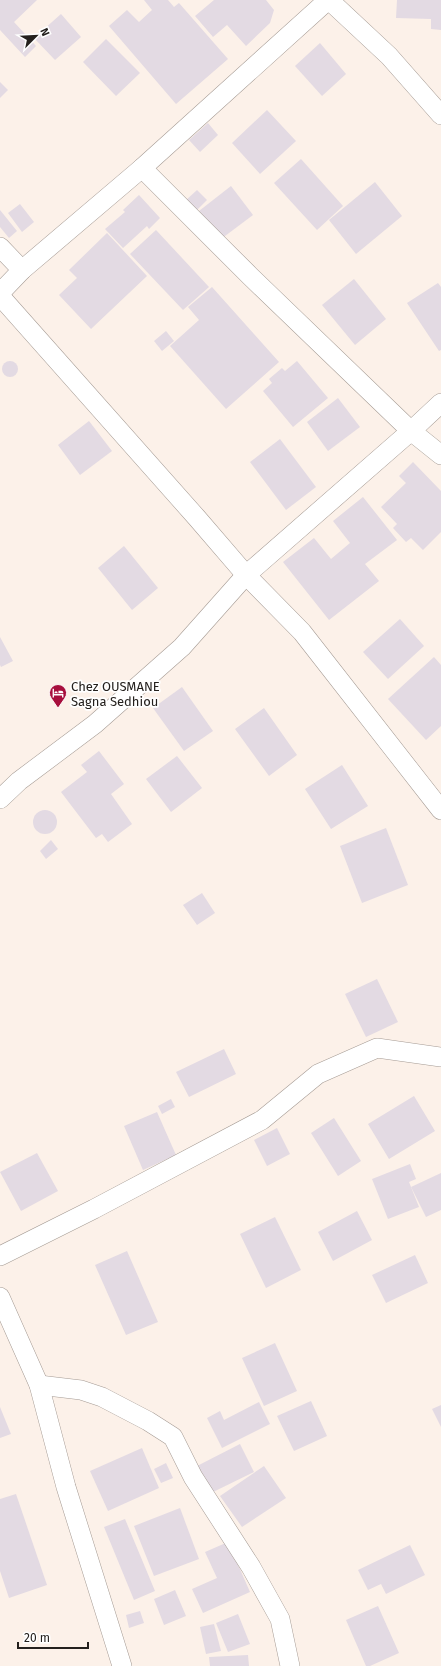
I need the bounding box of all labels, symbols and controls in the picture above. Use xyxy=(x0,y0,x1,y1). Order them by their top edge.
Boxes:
north arrow xyxy=(16,16,56,56)
text: N xyxy=(37,26,52,38)
place label: Chez OUSMANE Sagna Sedhiou xyxy=(71,679,160,709)
hotel icon: Chez OUSMANE Sagna Sedhiou xyxy=(48,683,68,708)
scale bar xyxy=(18,1624,88,1650)
text: 20 m xyxy=(24,1631,50,1645)

